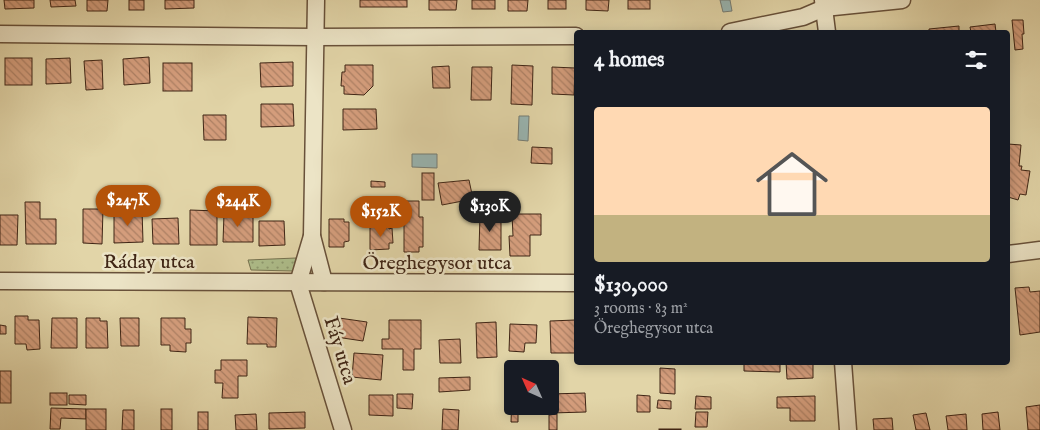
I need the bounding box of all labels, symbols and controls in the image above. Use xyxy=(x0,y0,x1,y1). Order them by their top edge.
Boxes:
icon: filters xyxy=(962,46,990,74)
text: 4 homes xyxy=(594,47,664,74)
icon: home xyxy=(747,139,837,229)
pin: $247K xyxy=(93,184,163,227)
pin: $244K xyxy=(203,186,273,228)
pin: $130K xyxy=(455,190,525,233)
text: $247K xyxy=(107,191,149,211)
text: $244K xyxy=(216,192,260,212)
pin: $152K xyxy=(346,196,416,238)
text: $130K xyxy=(470,197,510,217)
text: $152K xyxy=(361,202,401,222)
street label: Ráday utca xyxy=(103,250,195,275)
street label: Öreghegysor utca xyxy=(363,251,512,276)
text: $130,000 xyxy=(594,272,668,299)
text: 3 rooms · 83 m² xyxy=(594,299,688,319)
street label: Fáy utca xyxy=(317,314,362,388)
text: Öreghegysor utca xyxy=(594,319,713,339)
north arrow xyxy=(504,360,559,415)
map controls xyxy=(504,360,559,415)

